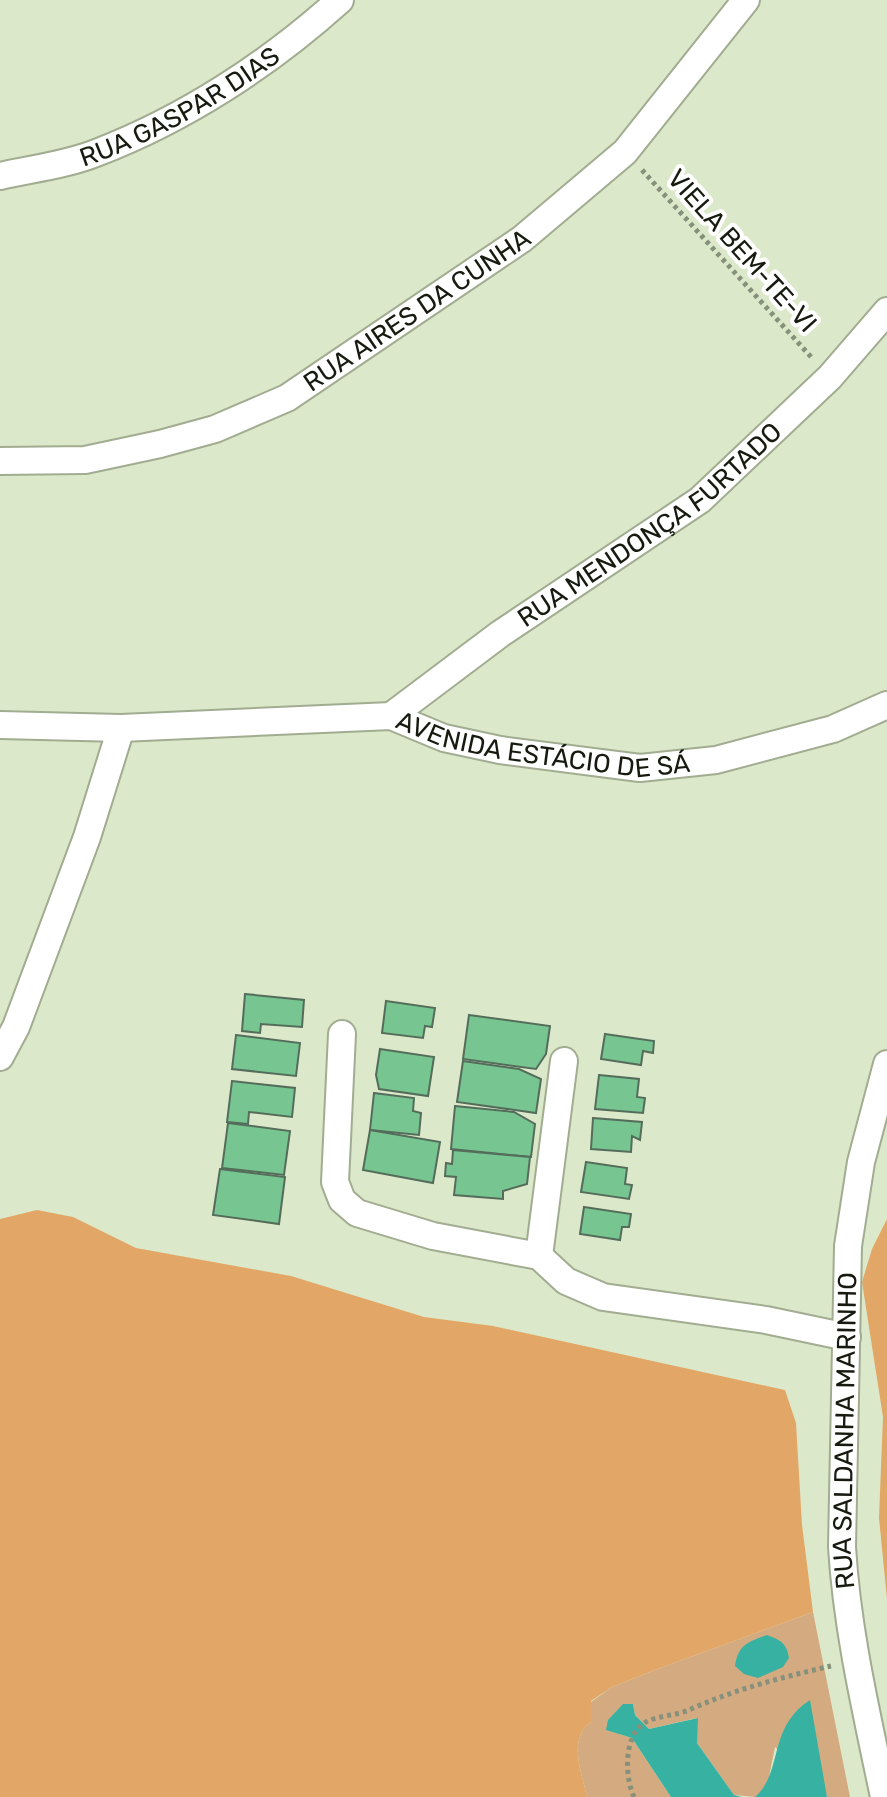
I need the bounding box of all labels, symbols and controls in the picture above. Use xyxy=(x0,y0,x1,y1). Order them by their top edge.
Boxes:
street label: RUA GASPAR DIAS xyxy=(75,40,285,173)
street label: VIELA BEM-TE-VI xyxy=(661,163,823,339)
street label: RUA AIRES DA CUNHA xyxy=(297,222,536,398)
street label: RUA MENDONÇA FURTADO xyxy=(512,416,788,633)
street label: AVENIDA ESTÁCIO DE SÁ xyxy=(392,705,692,784)
street label: RUA SALDANHA MARINHO xyxy=(826,1272,863,1591)

